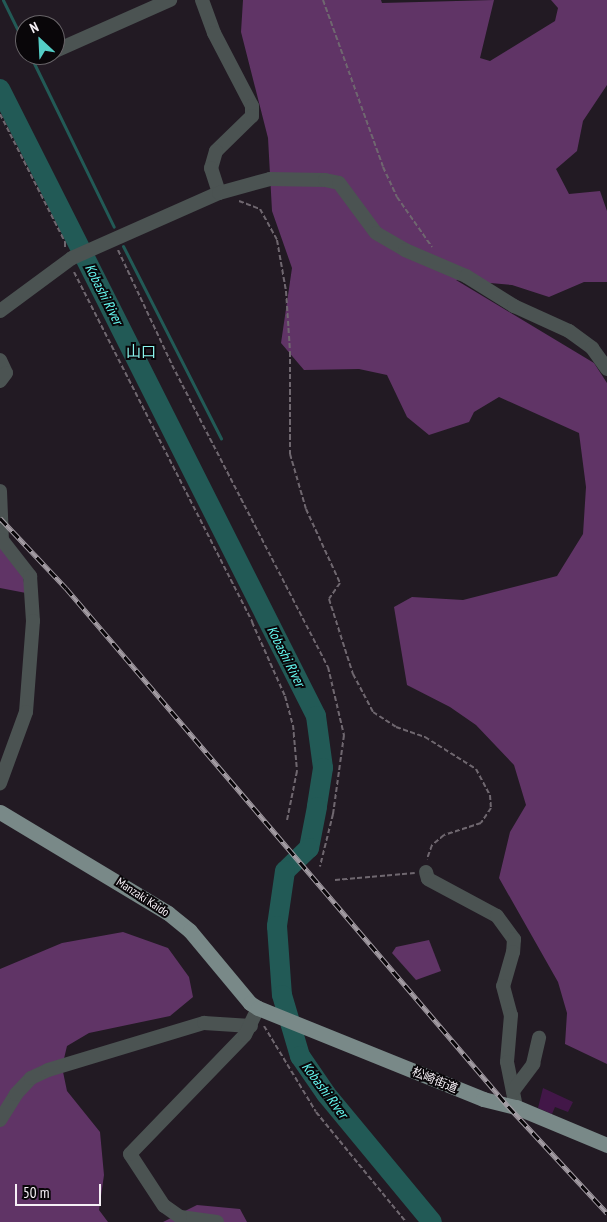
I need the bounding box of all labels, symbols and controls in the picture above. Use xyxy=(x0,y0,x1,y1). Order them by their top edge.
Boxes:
north arrow xyxy=(15,15,65,65)
text: N xyxy=(27,18,41,37)
water label: Kobashi River xyxy=(82,261,126,327)
district label: 山口 xyxy=(126,343,156,361)
water label: Kobashi River xyxy=(264,623,308,689)
street label: Manzaki Kaido xyxy=(114,875,172,919)
water label: Kobashi River xyxy=(298,1059,352,1121)
street label: 松崎街道 xyxy=(410,1064,460,1096)
scale bar xyxy=(18,1174,104,1206)
text: 50 m xyxy=(23,1183,49,1202)

